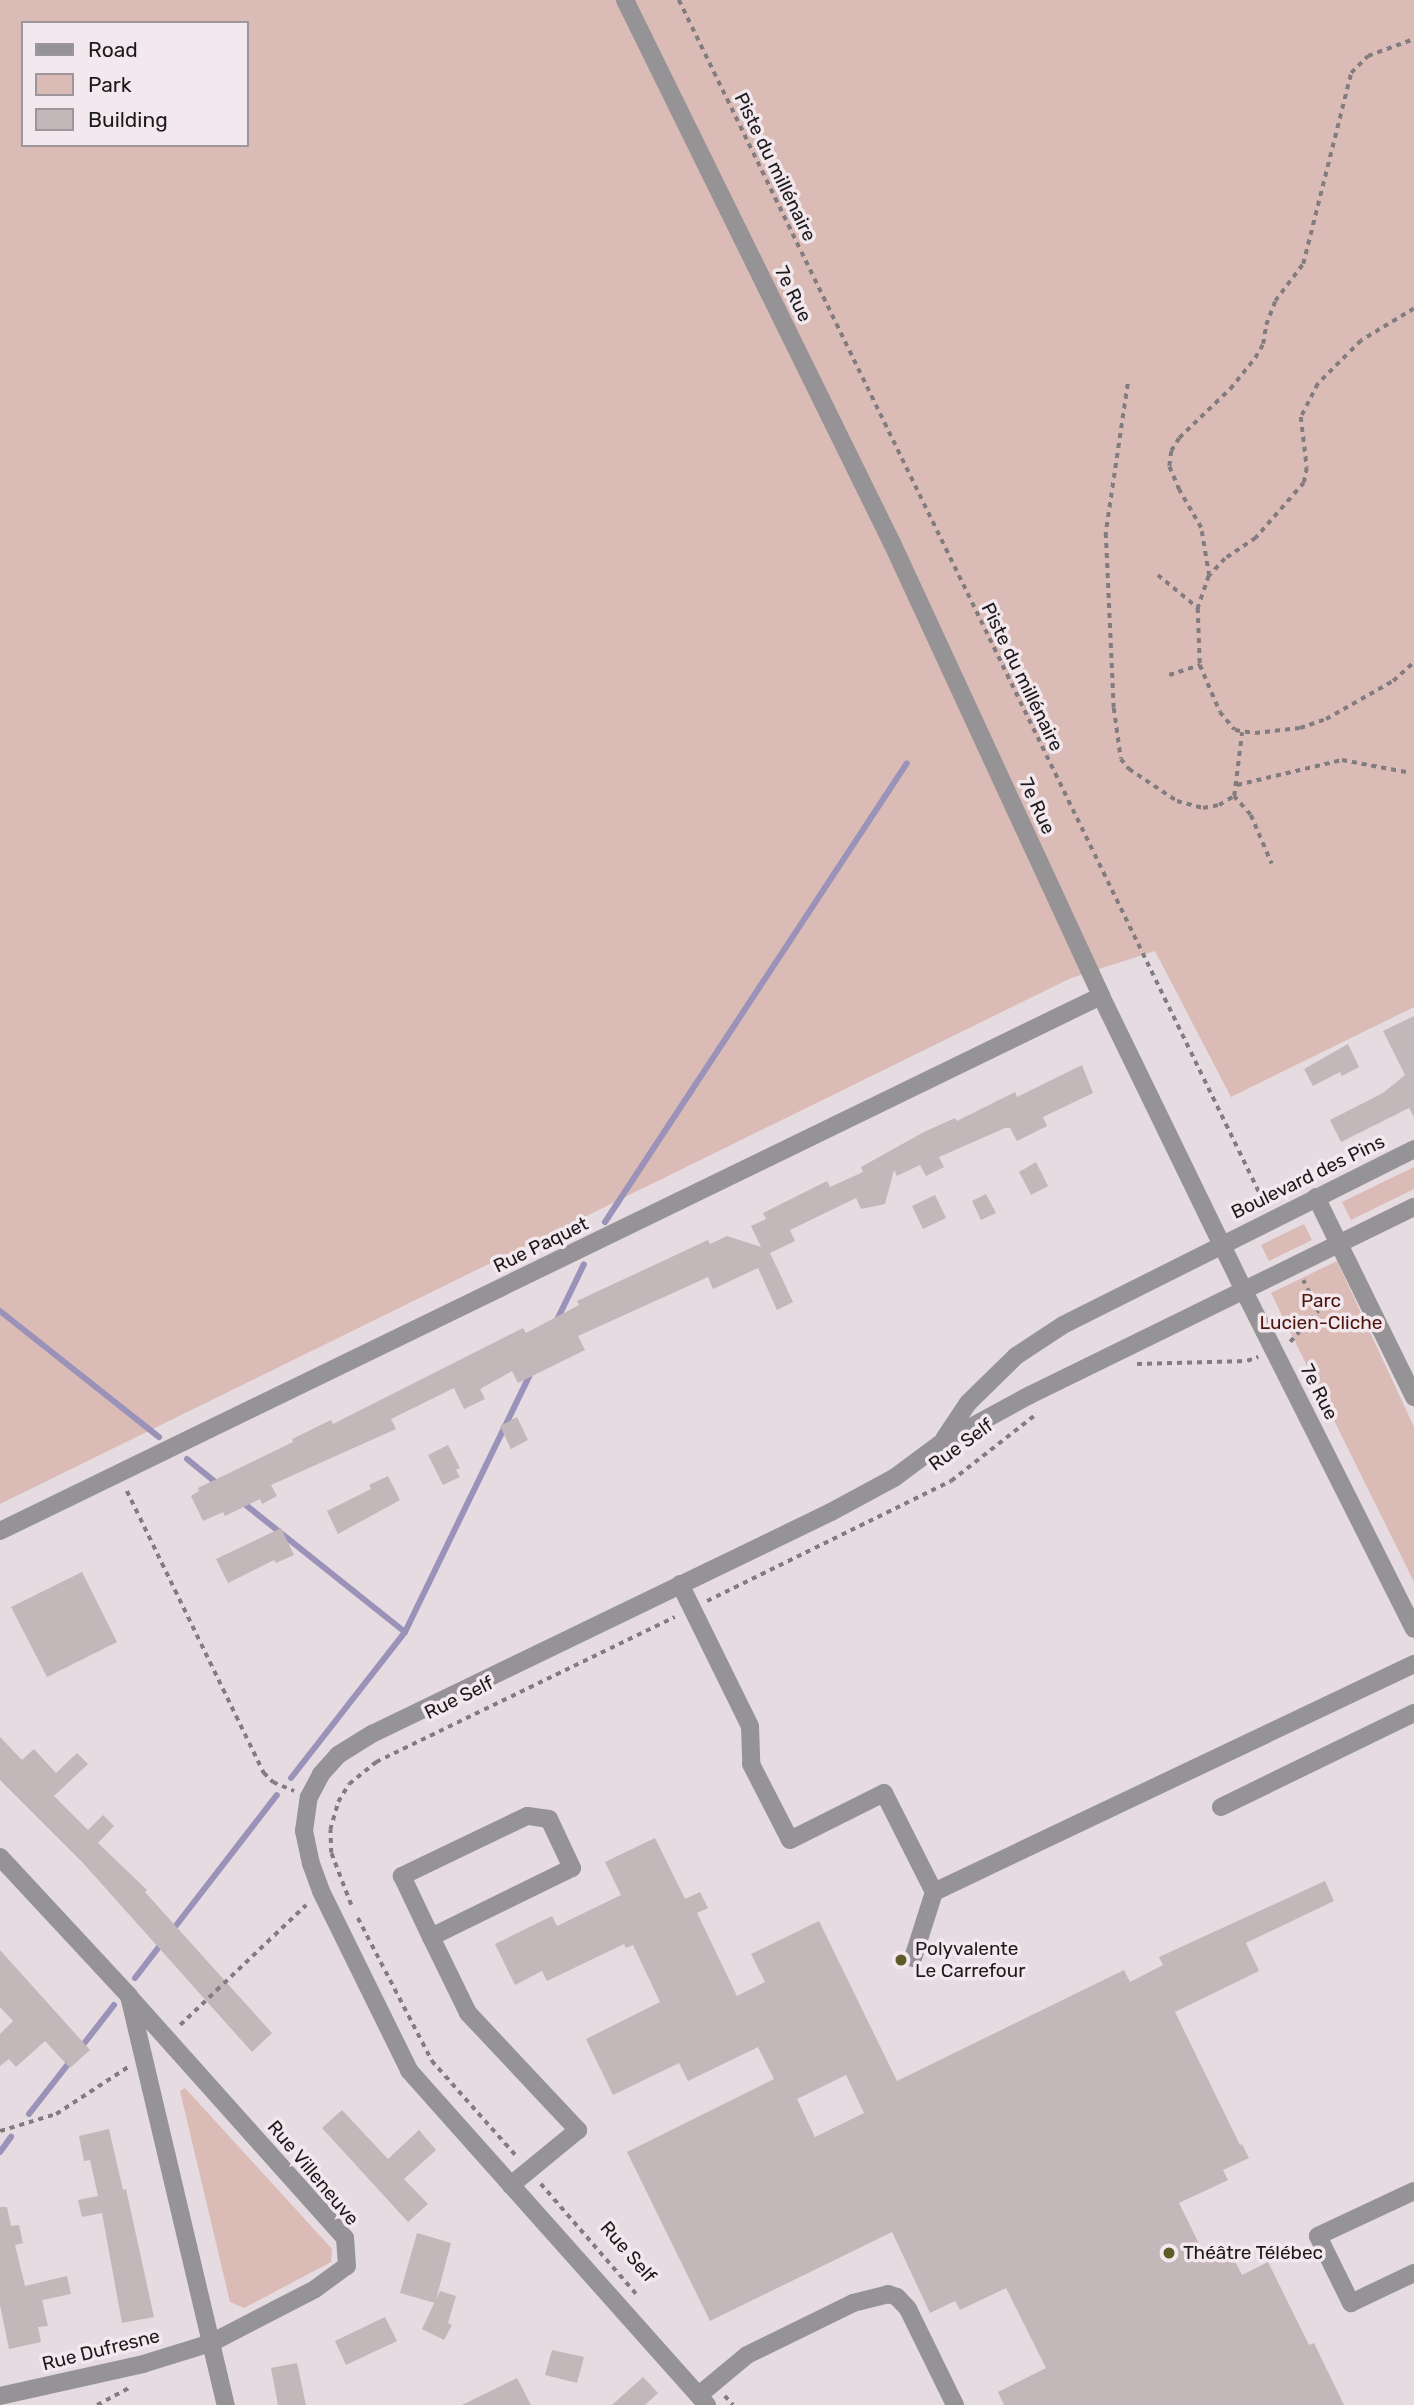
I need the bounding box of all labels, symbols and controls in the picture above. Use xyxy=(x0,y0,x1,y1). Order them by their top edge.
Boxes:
legend xyxy=(21,21,248,147)
text: Road xyxy=(88,37,138,62)
text: Park xyxy=(88,72,132,97)
street label: Piste du millénaire xyxy=(729,89,821,245)
text: Building xyxy=(88,107,168,132)
street label: 7e Rue xyxy=(770,262,816,326)
street label: Piste du millénaire xyxy=(976,599,1068,755)
street label: 7e Rue xyxy=(1014,774,1060,838)
street label: Boulevard des Pins xyxy=(1228,1130,1388,1224)
street label: Rue Paquet xyxy=(490,1212,592,1278)
park label: Parc Lucien-Cliche xyxy=(1260,1290,1382,1334)
street label: 7e Rue xyxy=(1295,1360,1343,1424)
street label: Rue Self xyxy=(925,1414,997,1476)
street label: Rue Self xyxy=(421,1672,497,1724)
place label: Polyvalente Le Carrefour xyxy=(915,1938,1025,1982)
marker: Polyvalente Le Carrefour xyxy=(893,1952,909,1968)
street label: Rue Villeneuve xyxy=(262,2116,364,2230)
street label: Rue Self xyxy=(595,2217,661,2287)
place label: Théâtre Télébec xyxy=(1183,2242,1323,2264)
marker: Théâtre Télébec xyxy=(1161,2245,1177,2261)
street label: Rue Dufresne xyxy=(40,2324,162,2376)

